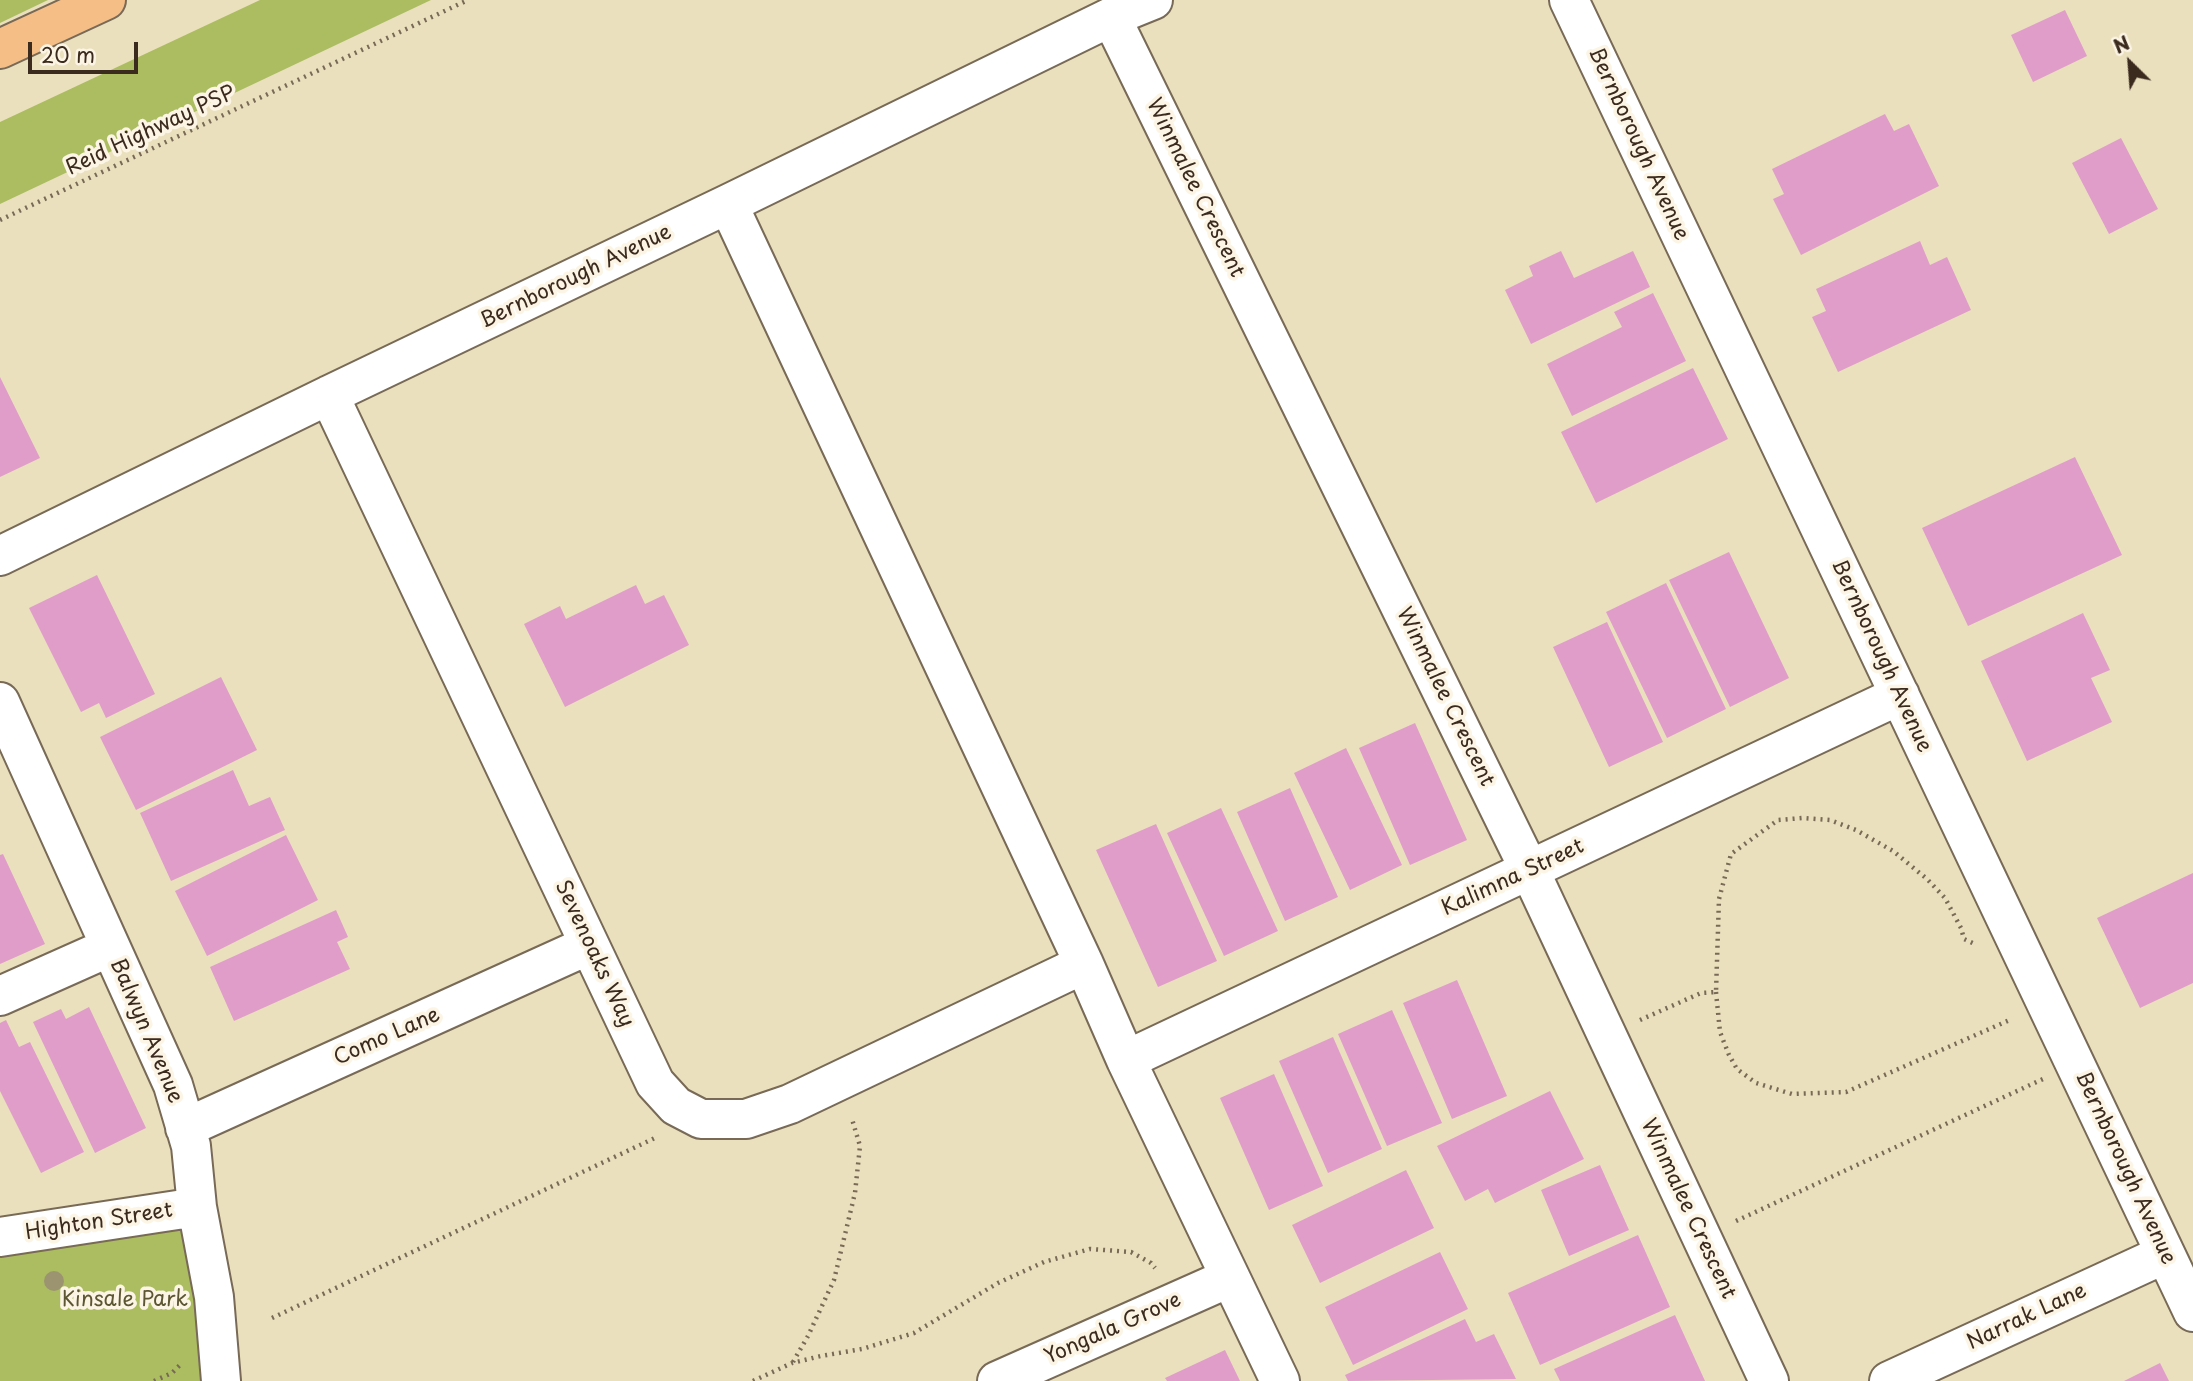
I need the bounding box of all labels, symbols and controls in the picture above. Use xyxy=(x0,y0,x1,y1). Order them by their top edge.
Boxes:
scale bar xyxy=(32,28,142,72)
north arrow xyxy=(2095,28,2165,98)
text: N xyxy=(2108,28,2134,60)
text: 20 m xyxy=(41,38,95,70)
street label: Bernborough Avenue xyxy=(1582,44,1694,244)
street label: Reid Highway PSP xyxy=(62,81,240,181)
street label: Winmalee Crescent xyxy=(1141,94,1249,282)
street label: Bernborough Avenue xyxy=(476,220,676,334)
street label: Bernborough Avenue xyxy=(1825,556,1937,756)
street label: Winmalee Crescent xyxy=(1391,603,1499,791)
street label: Kalimna Street xyxy=(1438,834,1588,922)
street label: Sevenoaks Way xyxy=(549,877,639,1031)
street label: Balwyn Avenue xyxy=(104,955,188,1107)
street label: Como Lane xyxy=(330,1002,444,1072)
street label: Bernborough Avenue xyxy=(2069,1068,2181,1268)
street label: Winmalee Crescent xyxy=(1635,1115,1741,1303)
street label: Highton Street xyxy=(24,1198,174,1246)
street label: Narrak Lane xyxy=(1963,1278,2091,1356)
park label: Kinsale Park xyxy=(62,1287,188,1313)
street label: Yongala Grove xyxy=(1041,1288,1185,1370)

